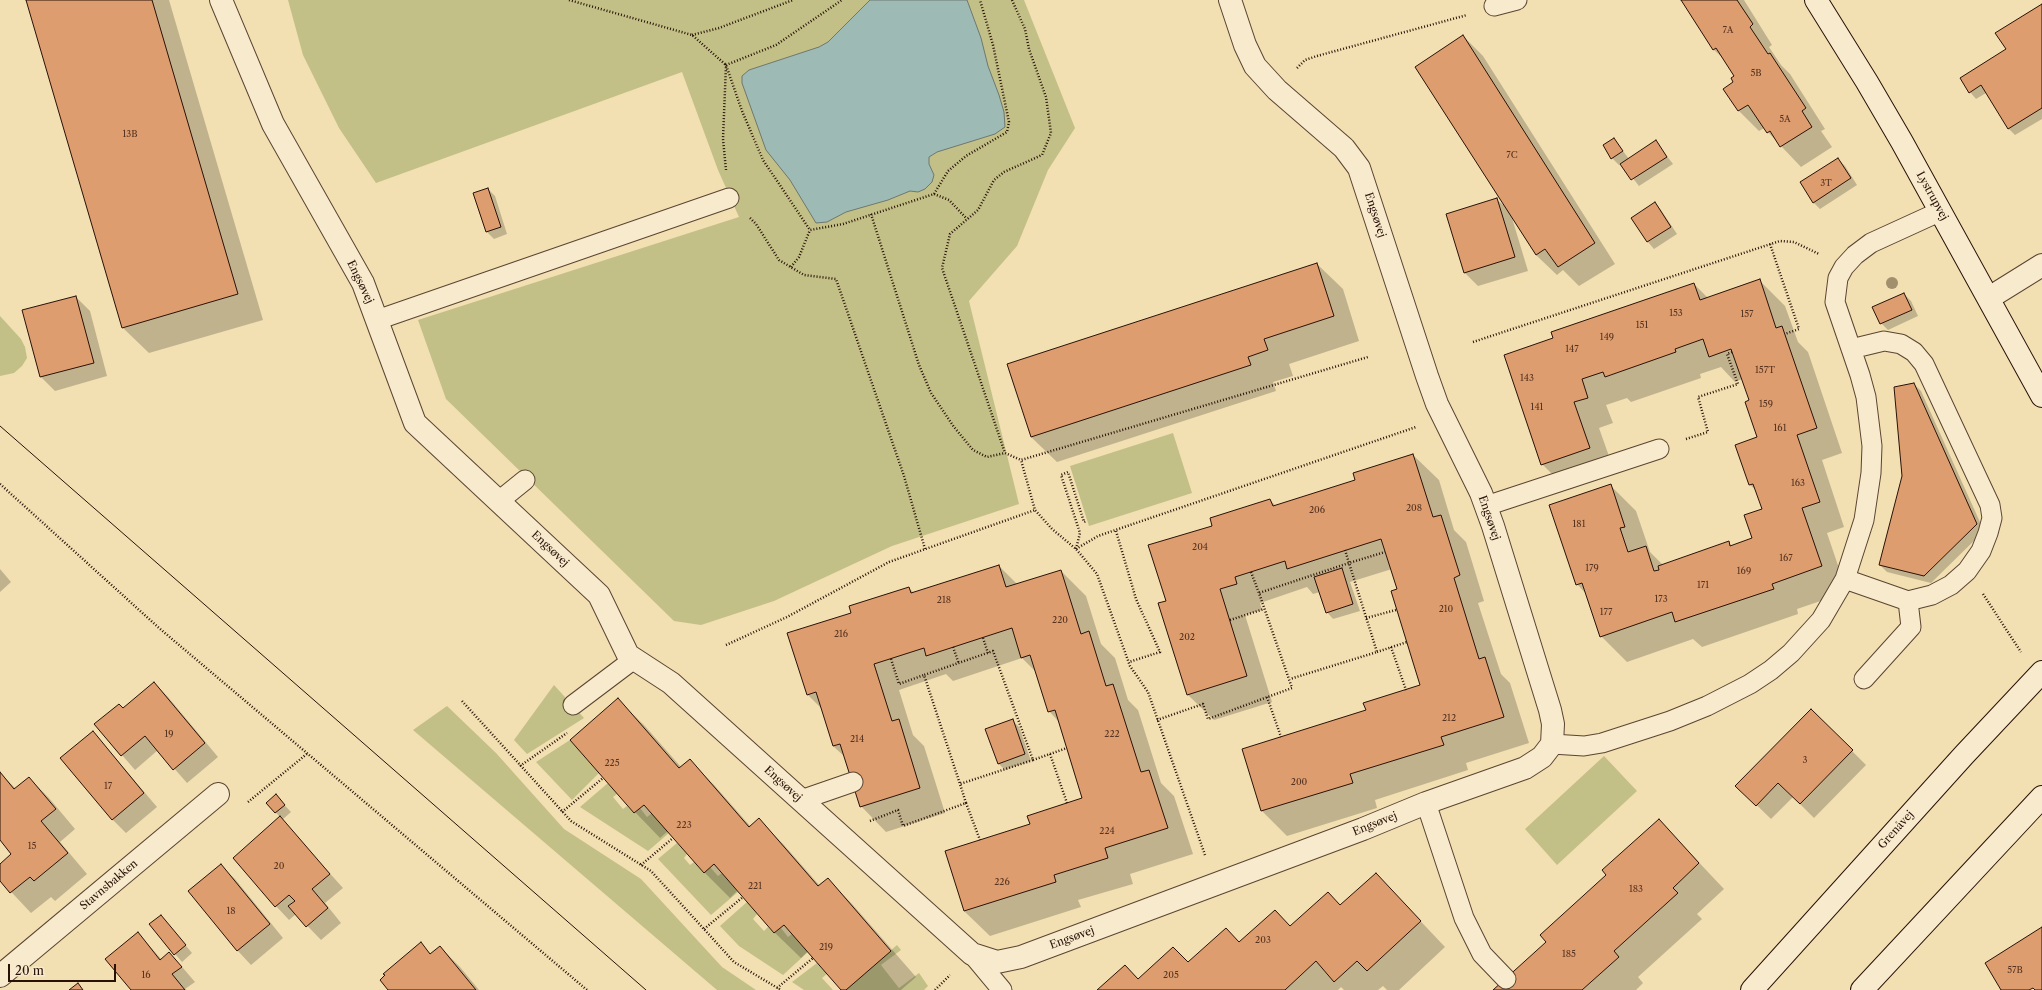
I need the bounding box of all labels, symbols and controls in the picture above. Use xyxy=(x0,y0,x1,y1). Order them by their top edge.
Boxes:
house number: 7A xyxy=(1723,25,1733,35)
house number: 5B xyxy=(1750,68,1762,78)
house number: 5A xyxy=(1779,114,1791,124)
house number: 13B xyxy=(122,129,138,139)
house number: 7C xyxy=(1506,150,1518,160)
street label: Lystrupvej xyxy=(1913,169,1951,223)
house number: 3T xyxy=(1820,178,1832,188)
street label: Engsøvej xyxy=(1362,191,1388,239)
street label: Engsøvej xyxy=(344,258,376,306)
house number: 153 xyxy=(1669,308,1683,318)
house number: 157 xyxy=(1740,309,1754,319)
house number: 151 xyxy=(1636,320,1648,330)
house number: 149 xyxy=(1600,332,1614,342)
house number: 147 xyxy=(1565,344,1579,354)
house number: 157T xyxy=(1755,365,1775,375)
house number: 143 xyxy=(1520,373,1534,383)
house number: 159 xyxy=(1759,399,1773,409)
house number: 141 xyxy=(1531,402,1543,412)
house number: 161 xyxy=(1774,423,1786,433)
house number: 163 xyxy=(1791,478,1805,488)
street label: Engsøvej xyxy=(1475,494,1503,542)
house number: 208 xyxy=(1406,503,1422,513)
house number: 206 xyxy=(1309,505,1325,515)
house number: 181 xyxy=(1573,519,1585,529)
street label: Engsøvej xyxy=(528,528,572,570)
house number: 204 xyxy=(1192,542,1208,552)
house number: 167 xyxy=(1779,553,1793,563)
house number: 179 xyxy=(1585,563,1599,573)
house number: 169 xyxy=(1737,566,1751,576)
house number: 171 xyxy=(1697,580,1709,590)
house number: 173 xyxy=(1654,594,1668,604)
house number: 218 xyxy=(937,595,951,605)
house number: 210 xyxy=(1439,604,1453,614)
house number: 177 xyxy=(1600,607,1612,617)
house number: 220 xyxy=(1052,615,1068,625)
house number: 216 xyxy=(834,629,848,639)
house number: 202 xyxy=(1179,632,1195,642)
house number: 212 xyxy=(1442,713,1456,723)
house number: 19 xyxy=(164,729,174,739)
house number: 222 xyxy=(1104,729,1120,739)
house number: 214 xyxy=(850,734,864,744)
house number: 3 xyxy=(1803,755,1807,765)
house number: 225 xyxy=(604,758,620,768)
street label: Engsøvej xyxy=(761,764,805,804)
house number: 200 xyxy=(1291,777,1307,787)
house number: 17 xyxy=(104,781,112,791)
street label: Grenåvej xyxy=(1875,808,1917,852)
street label: Engsøvej xyxy=(1351,809,1399,839)
house number: 223 xyxy=(676,820,692,830)
house number: 224 xyxy=(1099,826,1115,836)
house number: 15 xyxy=(28,841,36,851)
street label: Stavnsbakken xyxy=(77,857,141,913)
house number: 20 xyxy=(274,861,284,871)
house number: 226 xyxy=(994,877,1010,887)
house number: 221 xyxy=(748,881,762,891)
house number: 183 xyxy=(1629,884,1643,894)
house number: 18 xyxy=(226,906,236,916)
street label: Engsøvej xyxy=(1048,924,1096,952)
house number: 203 xyxy=(1255,935,1271,945)
house number: 219 xyxy=(819,942,833,952)
house number: 185 xyxy=(1562,949,1576,959)
scale bar xyxy=(10,956,118,982)
text: 20 m xyxy=(15,963,44,978)
house number: 57B xyxy=(2007,965,2023,975)
house number: 16 xyxy=(141,970,151,980)
house number: 205 xyxy=(1163,970,1179,980)

